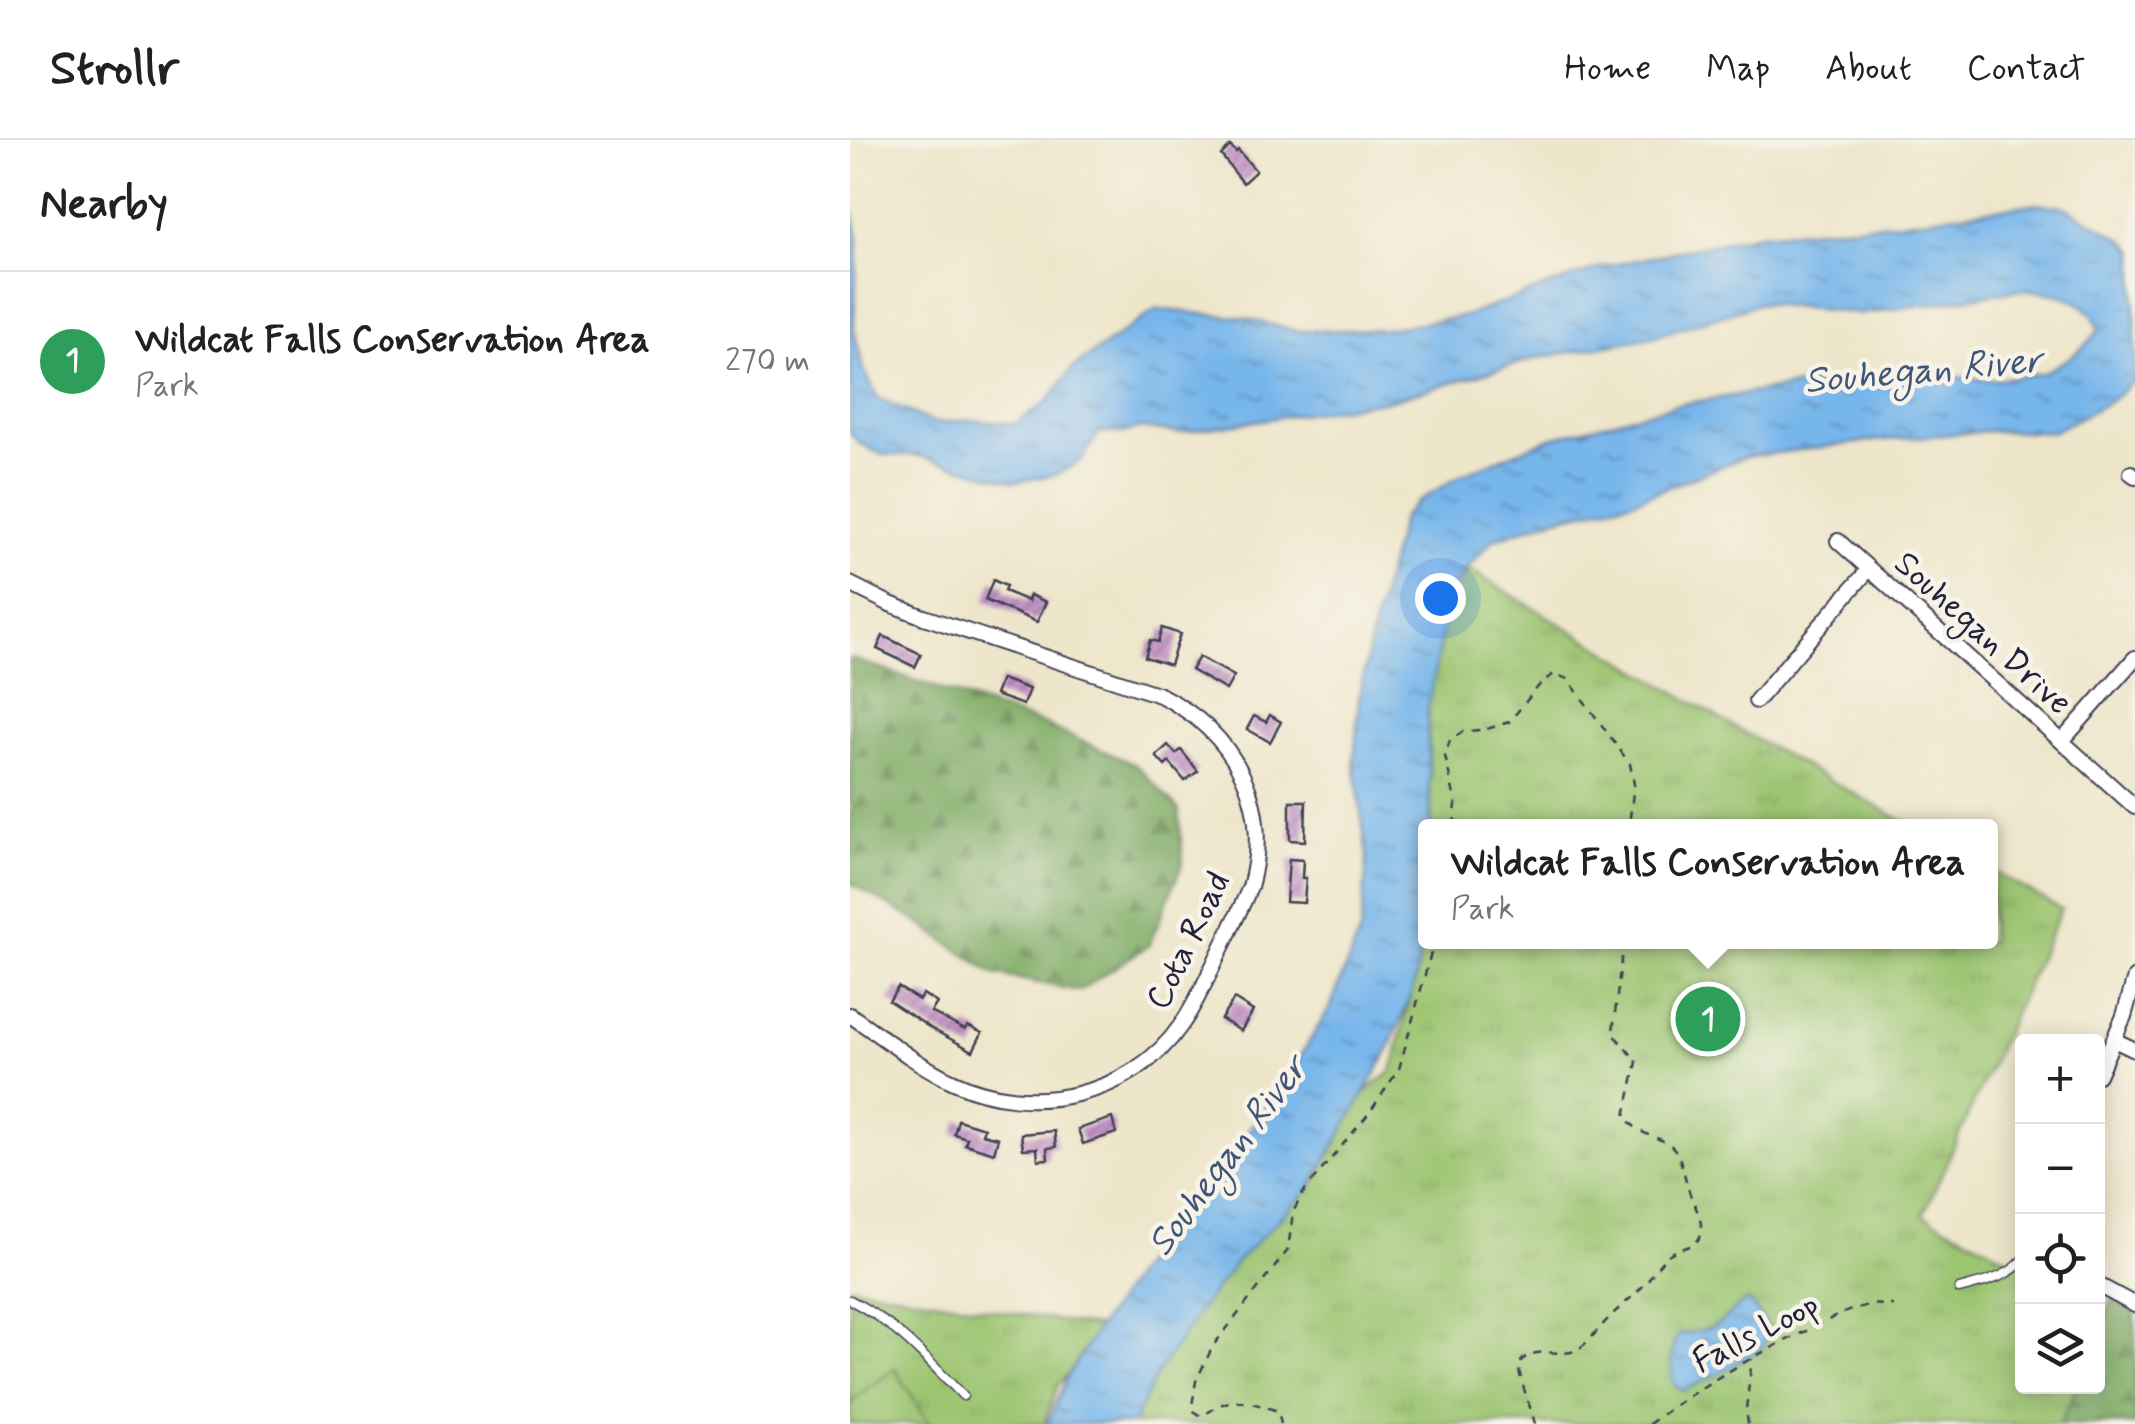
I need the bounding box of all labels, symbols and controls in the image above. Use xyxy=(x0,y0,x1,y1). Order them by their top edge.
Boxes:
text: Strollr xyxy=(50,38,179,101)
text: Home xyxy=(1564,46,1651,92)
text: Map xyxy=(1706,46,1770,92)
text: About xyxy=(1825,46,1912,92)
text: Contact xyxy=(1967,46,2085,92)
text: Nearby xyxy=(40,178,168,233)
text: Wildcat Falls Conservation Area xyxy=(135,316,650,365)
water label: Souhegan River xyxy=(1802,336,2048,410)
text: 1 xyxy=(65,340,80,382)
text: 270 m xyxy=(725,340,810,382)
text: Park xyxy=(135,365,199,407)
street label: Souhegan Drive xyxy=(1882,541,2082,728)
your location xyxy=(1415,573,1466,624)
popup xyxy=(1418,819,1998,949)
text: Wildcat Falls Conservation Area xyxy=(1451,839,1965,888)
street label: Cota Road xyxy=(1136,864,1242,1017)
text: Park xyxy=(1451,888,1514,930)
pin: 1 xyxy=(1676,982,1740,1056)
map controls xyxy=(2015,1034,2105,1394)
button: + xyxy=(2015,1034,2105,1124)
water label: Souhegan River xyxy=(1137,1043,1325,1269)
button: − xyxy=(2015,1124,2105,1214)
button: locate xyxy=(2015,1214,2105,1304)
street label: Falls Loop xyxy=(1685,1282,1827,1385)
button: layers xyxy=(2015,1304,2105,1394)

